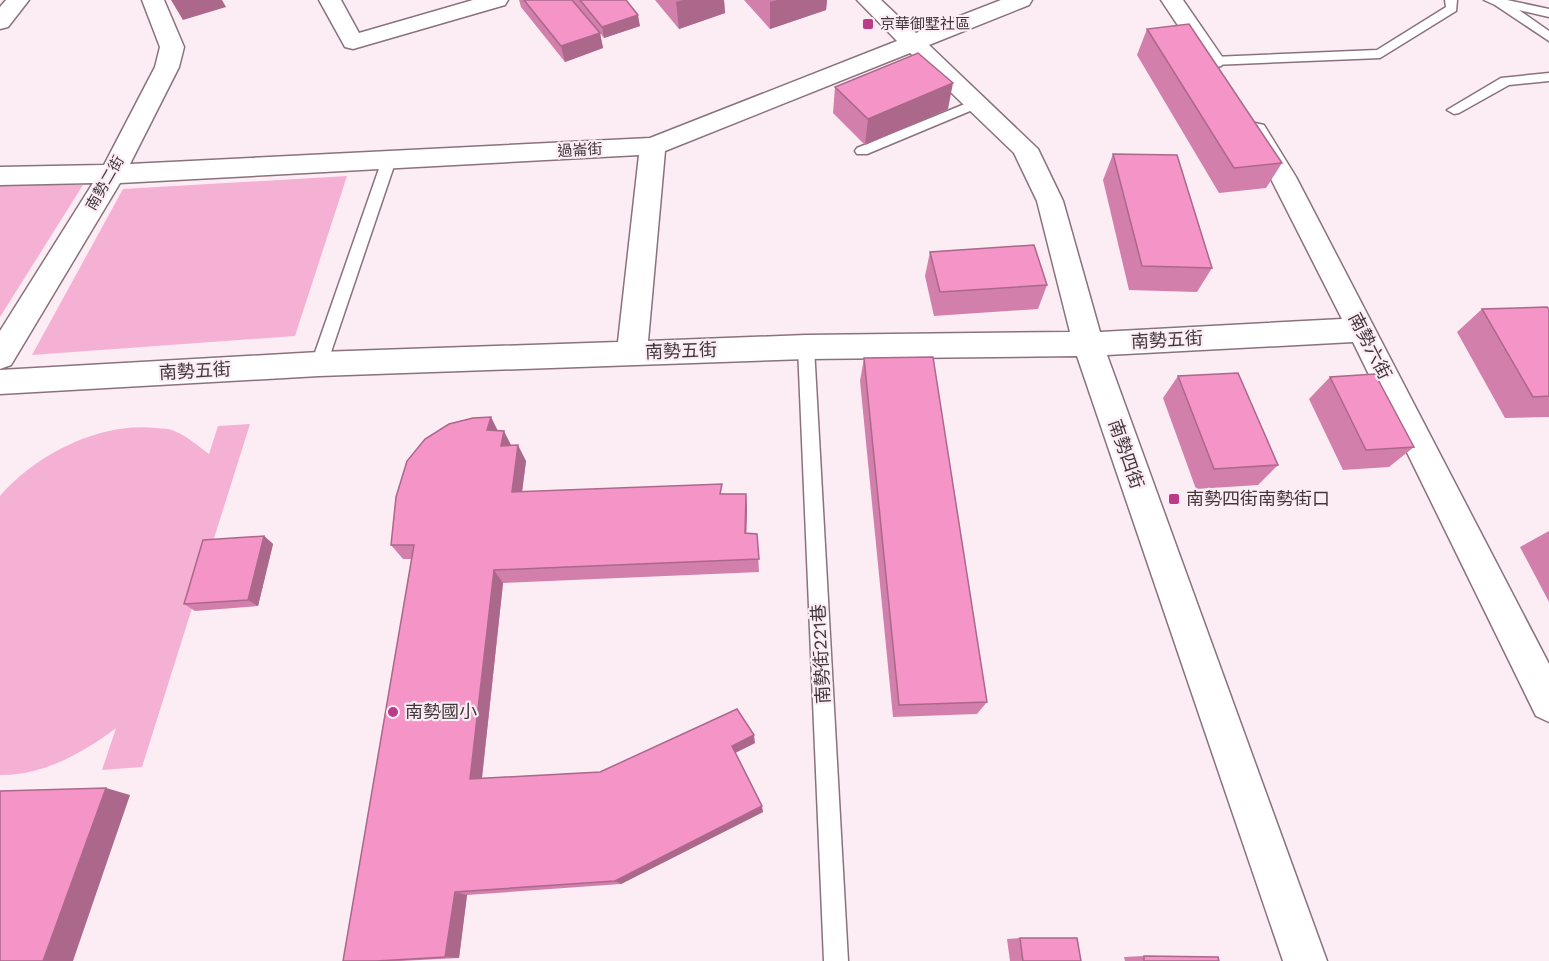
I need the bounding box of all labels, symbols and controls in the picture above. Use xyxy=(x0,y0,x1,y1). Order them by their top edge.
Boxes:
place label: 京華御墅社區 xyxy=(880,15,970,33)
marker: 京華御墅社區 xyxy=(861,17,875,31)
street label: 過崙街 xyxy=(557,140,603,160)
street label: 南勢二街 xyxy=(82,153,128,213)
street label: 南勢六街 xyxy=(1345,309,1396,383)
street label: 南勢五街 xyxy=(1130,327,1203,352)
street label: 南勢五街 xyxy=(645,339,717,362)
street label: 南勢五街 xyxy=(158,358,231,383)
street label: 南勢四街 xyxy=(1105,416,1148,491)
place label: 南勢四街南勢街口 xyxy=(1186,488,1330,509)
marker: 南勢四街南勢街口 xyxy=(1167,492,1181,506)
street label: 南勢街221巷 xyxy=(807,604,834,705)
place label: 南勢國小 xyxy=(405,701,477,722)
marker: 南勢國小 xyxy=(386,705,400,719)

